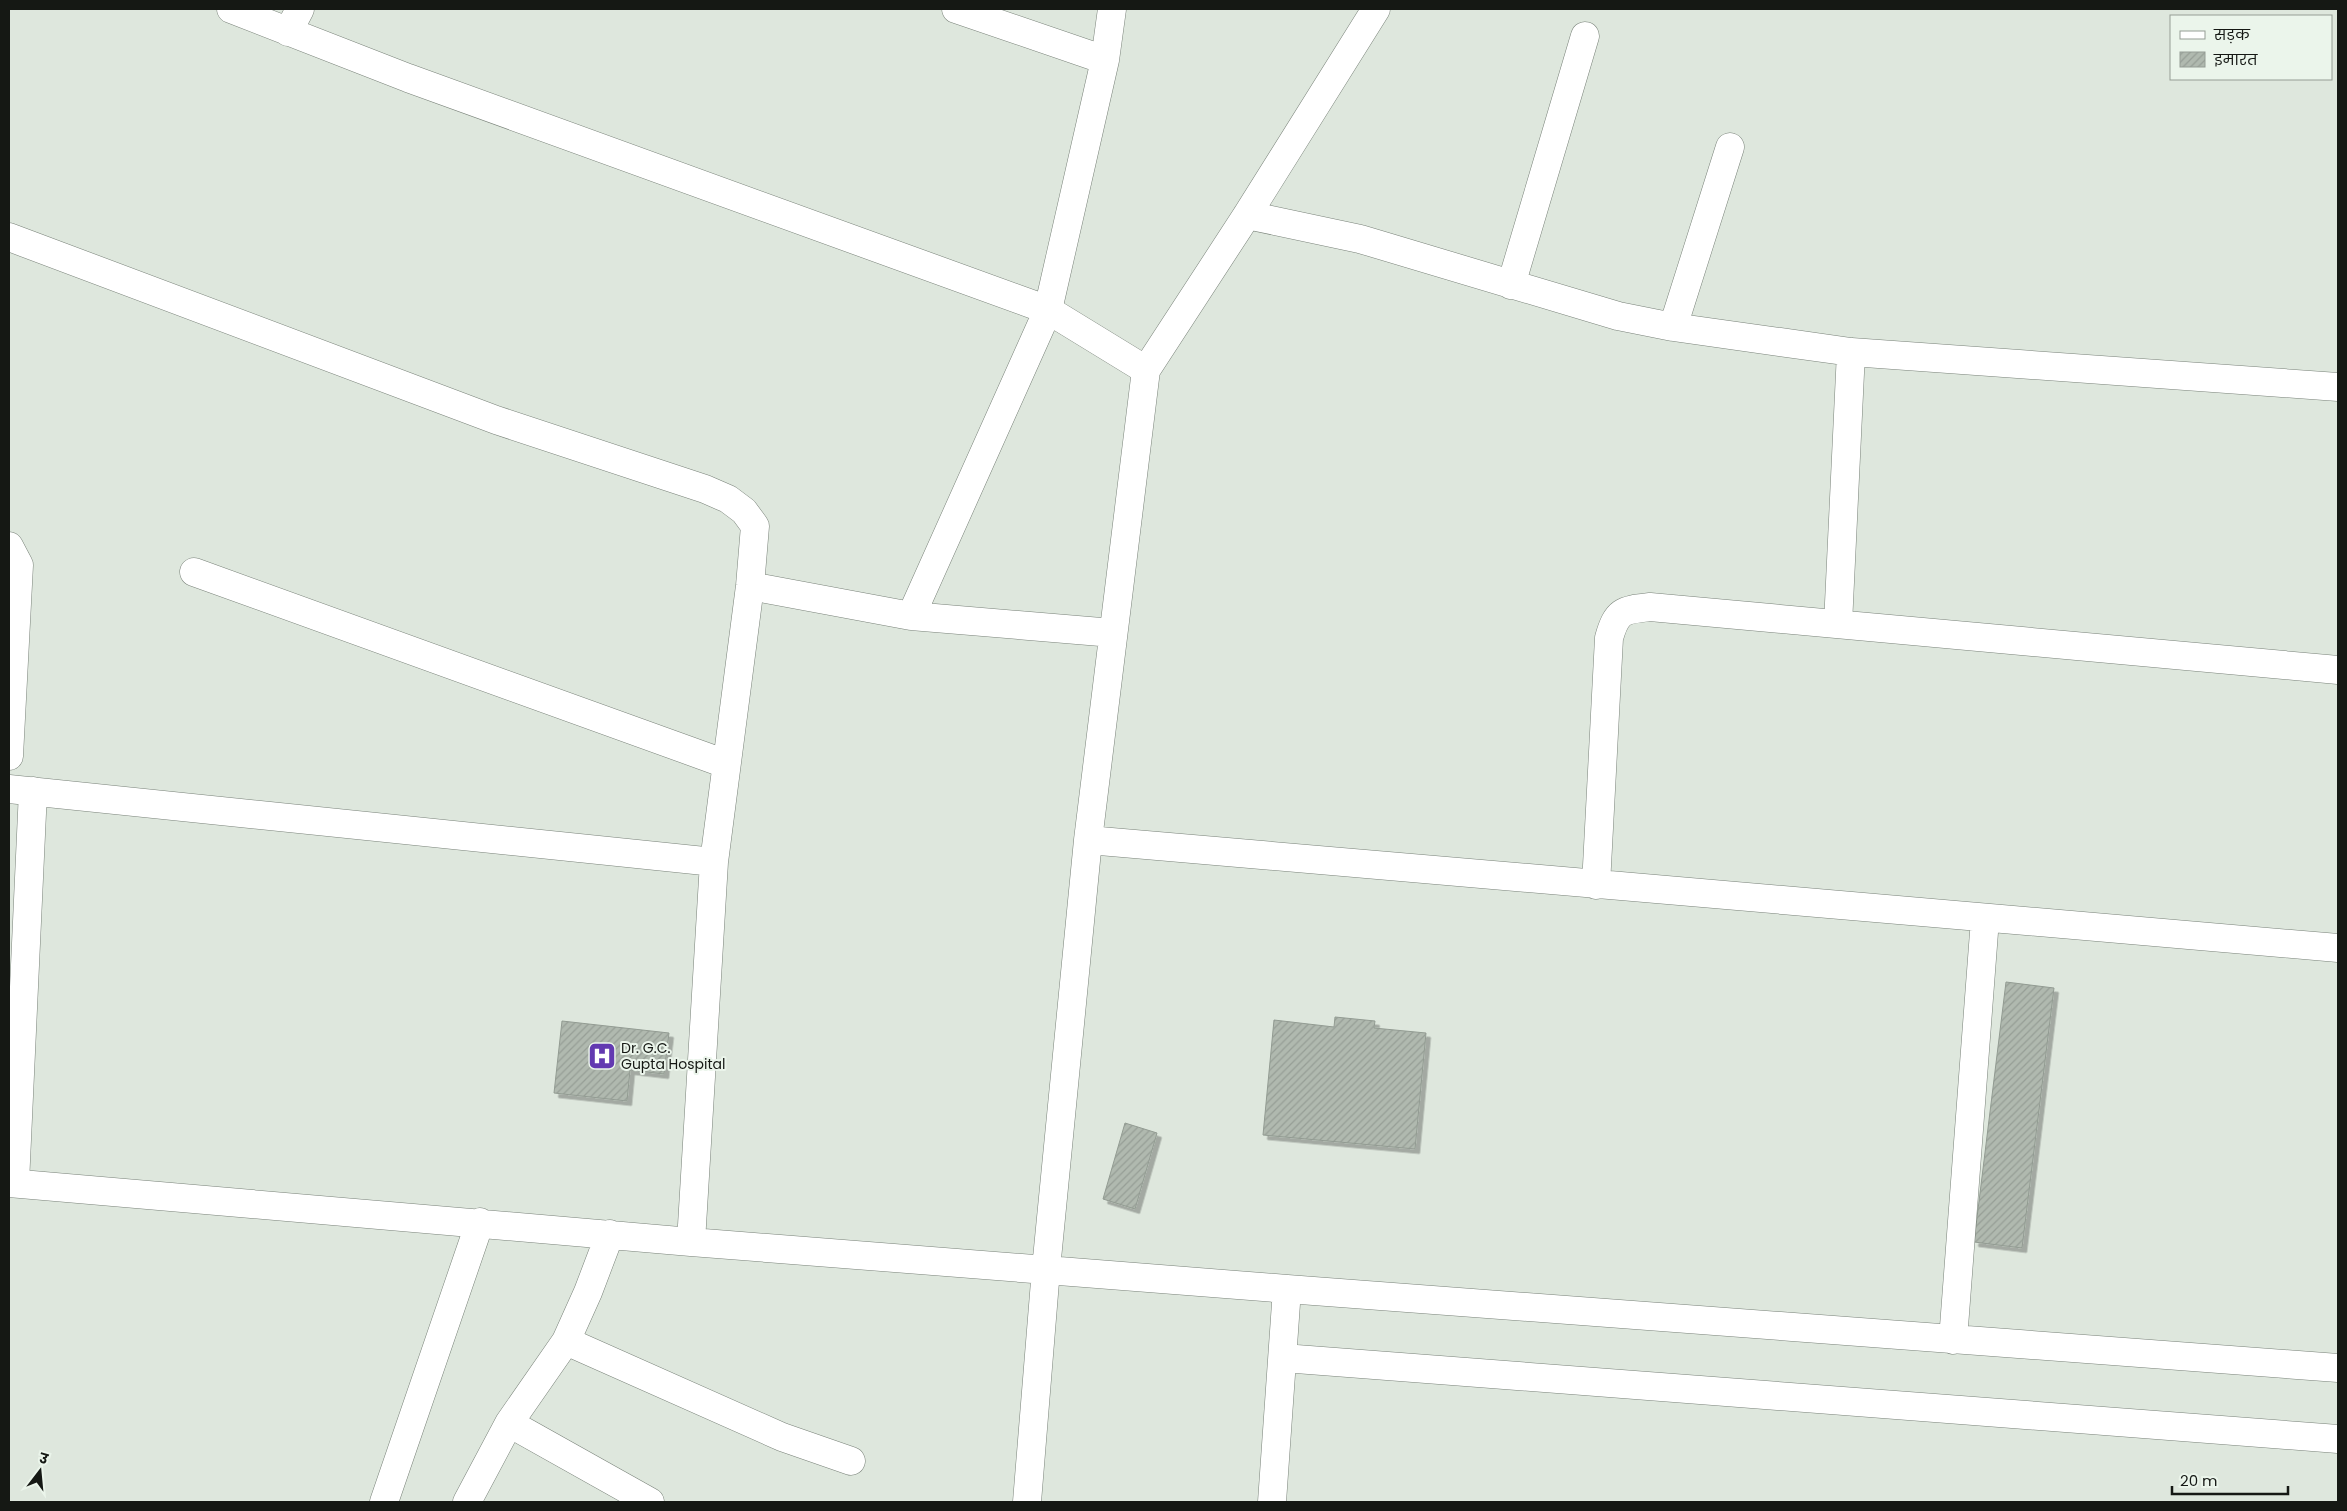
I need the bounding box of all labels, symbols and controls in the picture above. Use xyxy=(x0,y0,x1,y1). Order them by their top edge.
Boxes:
legend xyxy=(2170,15,2332,80)
text: सड़क xyxy=(2213,24,2251,45)
text: इमारत xyxy=(2213,49,2258,70)
place label: Dr. G.C. Gupta Hospital xyxy=(621,1038,725,1074)
hospital icon: Dr. G.C. Gupta Hospital xyxy=(587,1041,617,1071)
north arrow xyxy=(15,1446,65,1496)
text: उ xyxy=(36,1448,51,1470)
scale bar xyxy=(2172,1464,2288,1496)
text: 20 m xyxy=(2180,1470,2218,1491)

